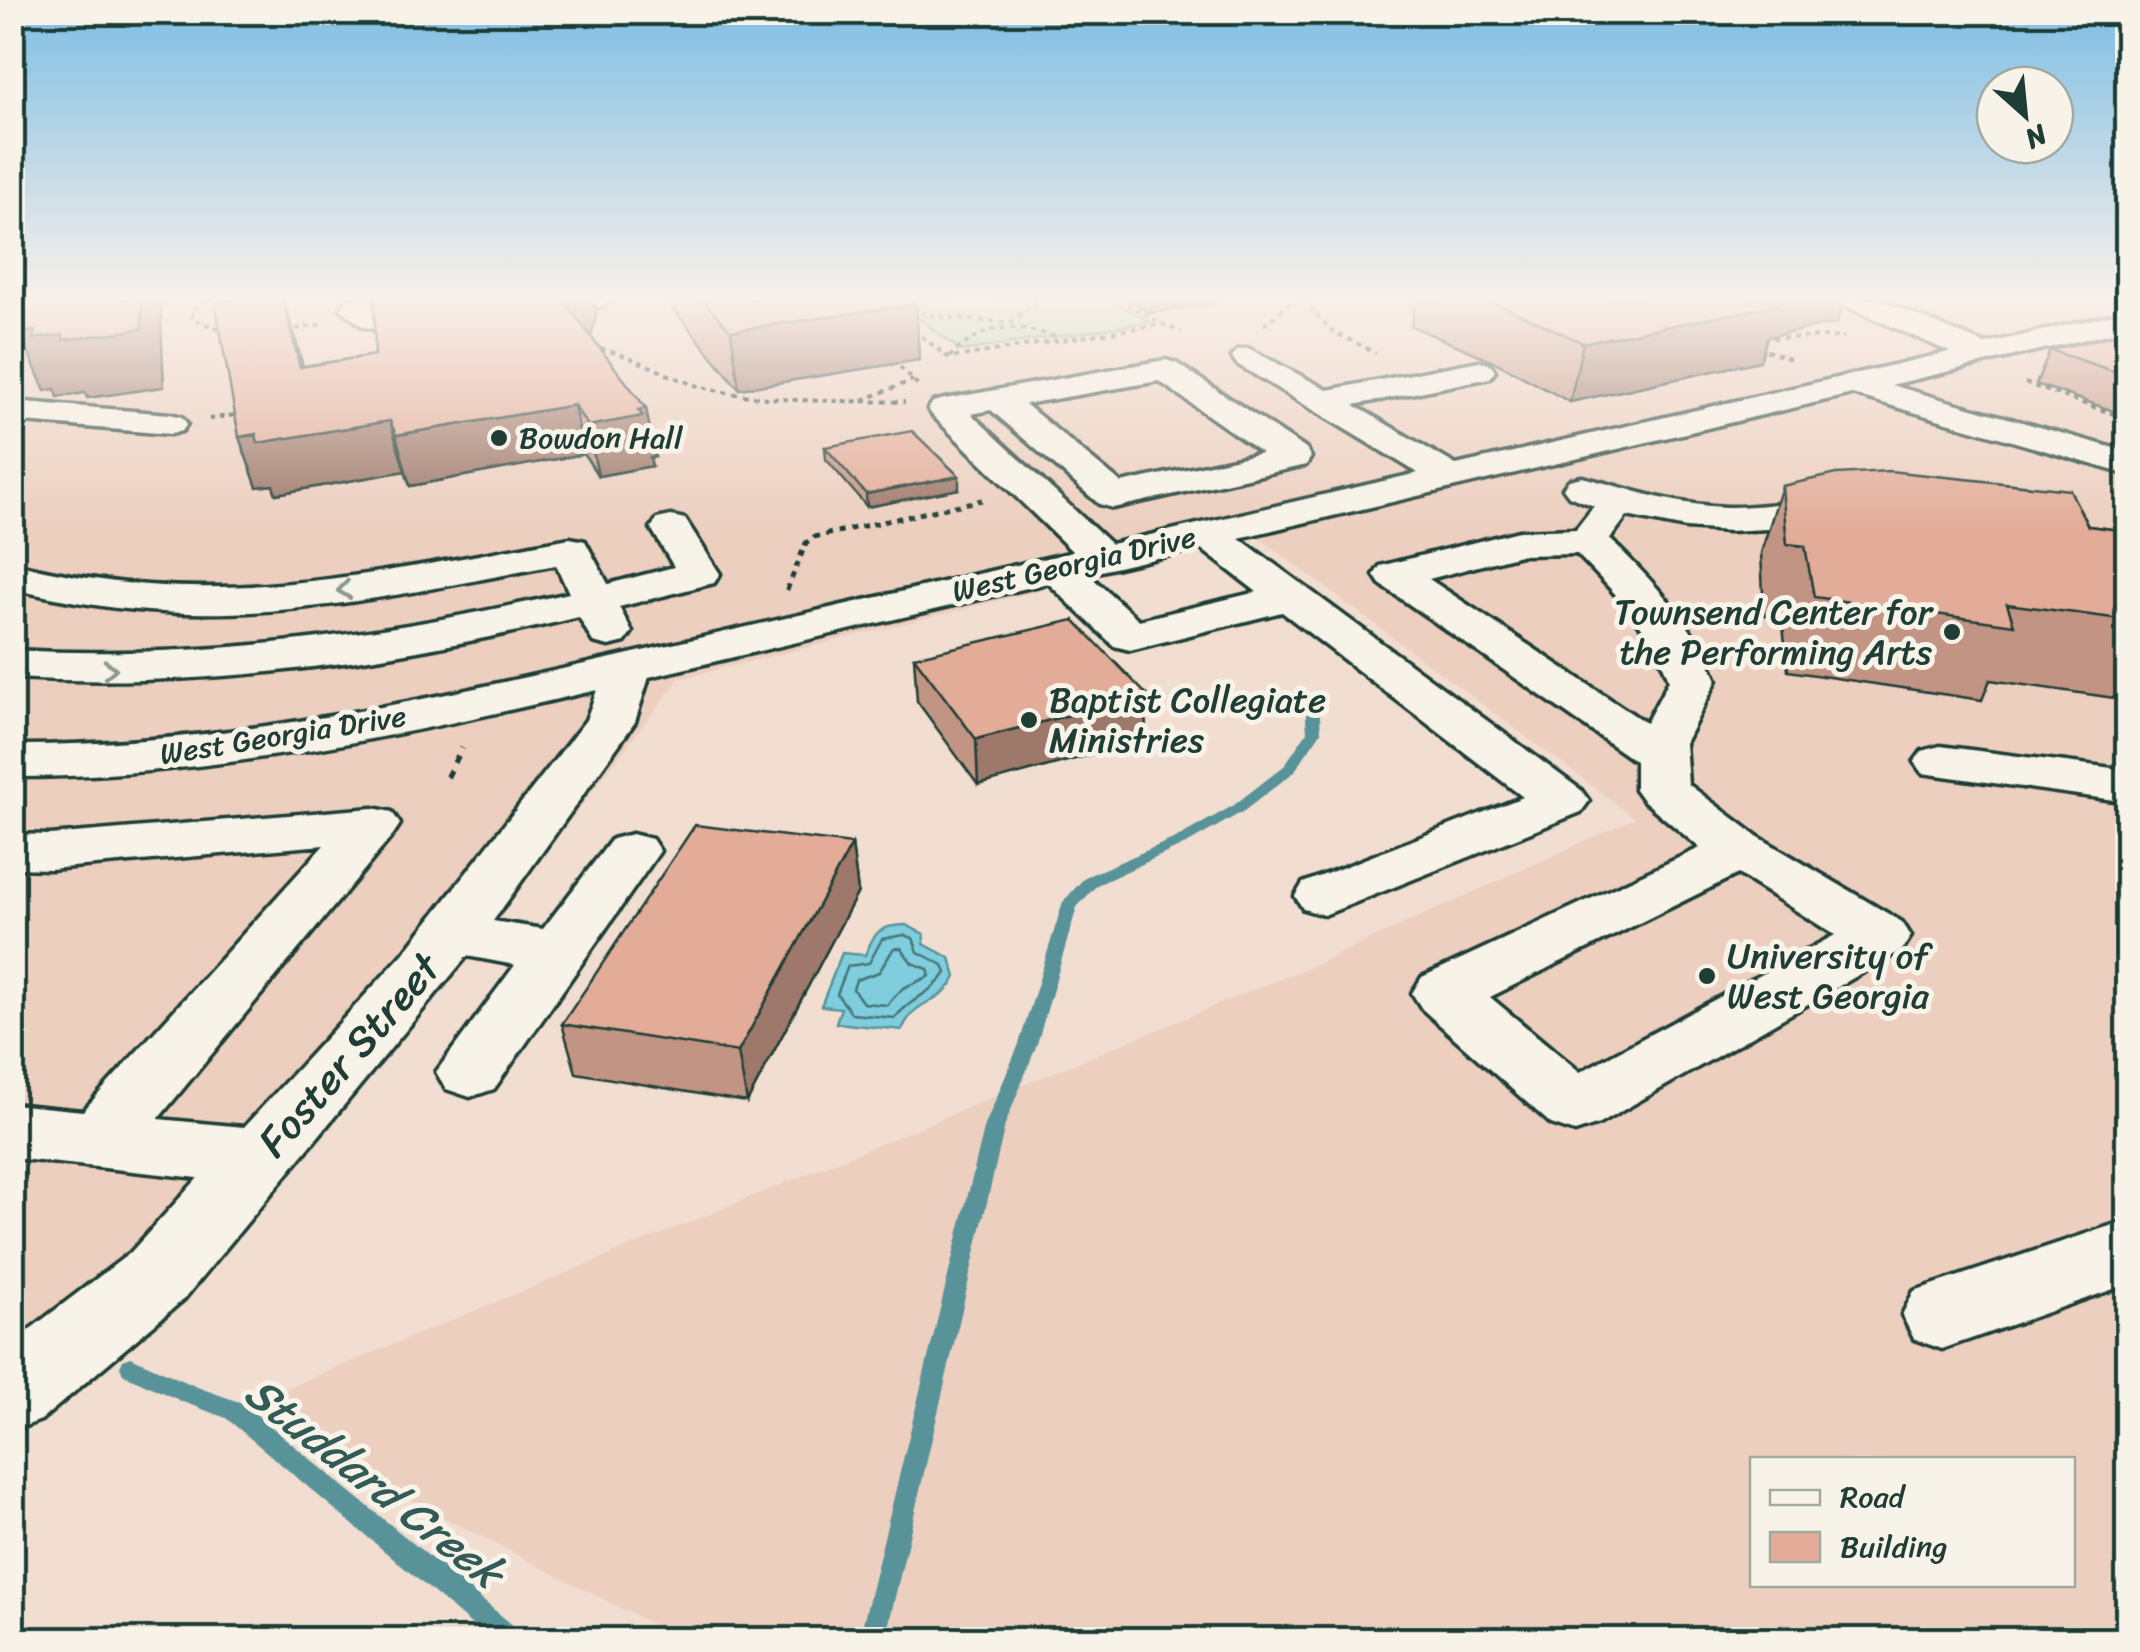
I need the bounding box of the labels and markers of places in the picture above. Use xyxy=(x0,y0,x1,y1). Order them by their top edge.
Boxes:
place label: Bowdon Hall xyxy=(519,411,684,465)
marker: Bowdon Hall xyxy=(488,427,510,449)
place label: Townsend Center for the Performing Arts xyxy=(1614,581,1935,683)
marker: Townsend Center for the Performing Arts xyxy=(1941,621,1963,643)
place label: Baptist Collegiate Ministries xyxy=(1049,669,1326,771)
marker: Baptist Collegiate Ministries xyxy=(1018,709,1040,731)
place label: University of West Georgia xyxy=(1727,925,1933,1027)
marker: University of West Georgia xyxy=(1696,965,1718,987)

